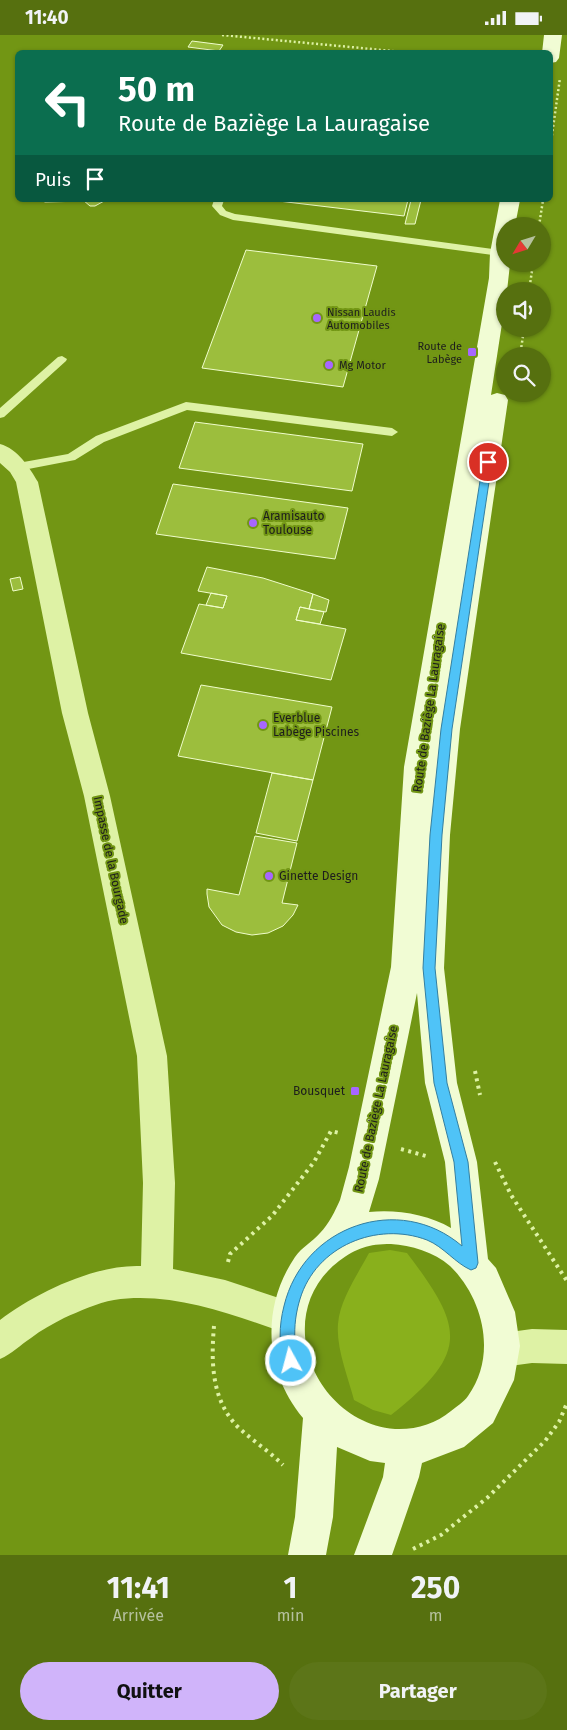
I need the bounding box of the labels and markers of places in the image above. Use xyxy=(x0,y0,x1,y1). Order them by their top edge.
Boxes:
place label: Nissan Laudis Automobiles xyxy=(327,306,396,332)
marker: Nissan Laudis Automobiles xyxy=(311,312,323,324)
place label: Route de Labège xyxy=(417,340,462,366)
marker: Route de Labège xyxy=(466,346,478,358)
marker: Mg Motor xyxy=(323,359,335,371)
place label: Mg Motor xyxy=(339,359,386,372)
pin xyxy=(467,441,509,483)
place label: Aramisauto Toulouse xyxy=(263,509,324,537)
marker: Aramisauto Toulouse xyxy=(247,517,259,529)
place label: Everblue Labège Piscines xyxy=(273,711,359,739)
marker: Everblue Labège Piscines xyxy=(257,719,269,731)
place label: Ginette Design xyxy=(279,869,358,883)
marker: Ginette Design xyxy=(263,870,275,882)
place label: Bousquet xyxy=(293,1084,346,1098)
marker: Bousquet xyxy=(349,1085,361,1097)

